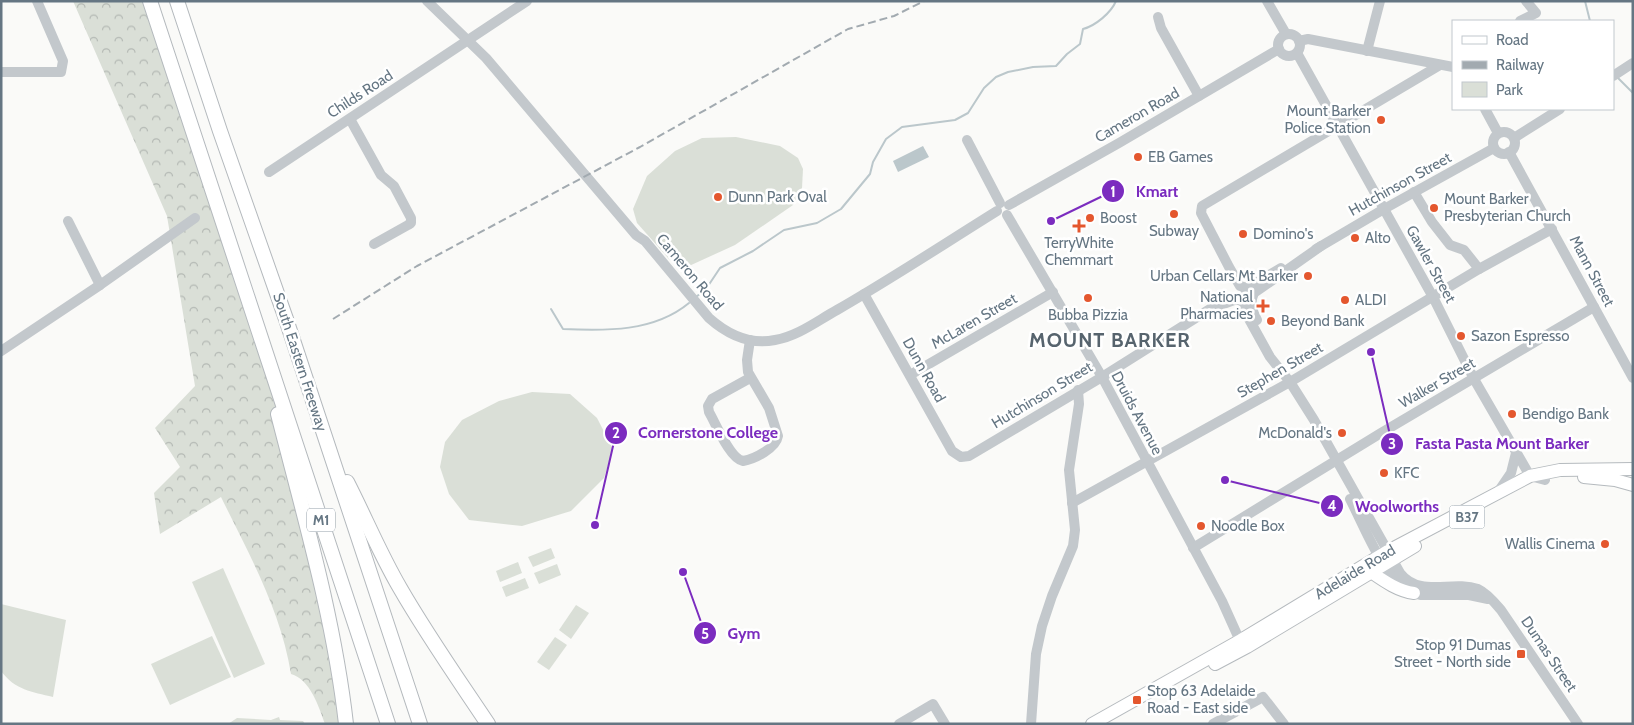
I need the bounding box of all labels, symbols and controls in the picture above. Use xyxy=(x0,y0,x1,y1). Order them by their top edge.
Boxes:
legend xyxy=(1452,20,1614,110)
text: Road xyxy=(1496,31,1529,49)
text: Railway xyxy=(1496,56,1545,74)
street label: Childs Road xyxy=(324,66,396,122)
text: Park xyxy=(1496,81,1523,99)
street label: Cameron Road xyxy=(1092,84,1182,146)
place label: Mount Barker Police Station xyxy=(1284,102,1371,137)
marker: Mount Barker Police Station xyxy=(1375,114,1387,126)
place label: EB Games xyxy=(1148,148,1213,166)
street label: Hutchinson Street xyxy=(1346,148,1454,220)
marker: EB Games xyxy=(1132,151,1144,163)
callout: Kmart xyxy=(1100,176,1188,207)
text: Kmart xyxy=(1136,182,1179,201)
text: 1 xyxy=(1110,183,1116,201)
place label: Dunn Park Oval xyxy=(728,188,827,206)
place label: Mount Barker Presbyterian Church xyxy=(1444,190,1571,225)
marker: Dunn Park Oval xyxy=(712,191,724,203)
marker: Mount Barker Presbyterian Church xyxy=(1428,202,1440,214)
marker: Subway xyxy=(1168,208,1180,220)
place label: Boost xyxy=(1100,209,1137,227)
marker: Boost xyxy=(1084,212,1096,224)
marker: TerryWhite Chemmart xyxy=(1073,220,1085,232)
place label: Subway xyxy=(1149,222,1199,240)
street label: Gawler Street xyxy=(1402,222,1460,306)
place label: Domino's xyxy=(1253,225,1313,243)
marker: Domino's xyxy=(1237,228,1249,240)
place label: Alto xyxy=(1365,229,1391,247)
street label: Cameron Road xyxy=(653,230,727,314)
marker: Alto xyxy=(1349,232,1361,244)
street label: Mann Street xyxy=(1566,232,1618,310)
place label: TerryWhite Chemmart xyxy=(1044,234,1114,269)
place label: Urban Cellars Mt Barker xyxy=(1150,267,1298,285)
marker: Urban Cellars Mt Barker xyxy=(1302,270,1314,282)
place label: National Pharmacies xyxy=(1180,288,1253,323)
street label: McLaren Street xyxy=(928,289,1020,353)
street label: South Eastern Freeway xyxy=(269,290,331,434)
place label: ALDI xyxy=(1355,291,1387,309)
marker: Bubba Pizzia xyxy=(1082,292,1094,304)
marker: ALDI xyxy=(1339,294,1351,306)
marker: National Pharmacies xyxy=(1257,300,1269,312)
place label: Bubba Pizzia xyxy=(1048,306,1129,324)
place label: Beyond Bank xyxy=(1281,312,1365,330)
marker: Beyond Bank xyxy=(1265,315,1277,327)
place label: Sazon Espresso xyxy=(1471,327,1570,345)
district label: MOUNT BARKER xyxy=(1029,328,1191,352)
marker: Sazon Espresso xyxy=(1455,330,1467,342)
street label: Dunn Road xyxy=(899,334,949,406)
street label: Stephen Street xyxy=(1234,338,1326,402)
street label: Walker Street xyxy=(1396,354,1478,412)
street label: Hutchinson Street xyxy=(988,358,1096,432)
street label: Druids Avenue xyxy=(1107,368,1167,458)
place label: Bendigo Bank xyxy=(1522,405,1609,423)
marker: Bendigo Bank xyxy=(1506,408,1518,420)
callout: Cornerstone College xyxy=(603,417,788,448)
text: Cornerstone College xyxy=(638,423,778,442)
text: 2 xyxy=(612,424,620,442)
place label: McDonald's xyxy=(1258,424,1332,442)
marker: McDonald's xyxy=(1336,427,1348,439)
callout: Fasta Pasta Mount Barker xyxy=(1380,428,1599,459)
text: Fasta Pasta Mount Barker xyxy=(1415,434,1590,453)
text: 3 xyxy=(1388,435,1396,453)
place label: KFC xyxy=(1394,464,1419,482)
marker: KFC xyxy=(1378,467,1390,479)
callout: Woolworths xyxy=(1320,490,1449,521)
text: 4 xyxy=(1327,497,1337,515)
text: Woolworths xyxy=(1355,497,1439,516)
road number: B37 xyxy=(1450,506,1484,528)
road number: M1 xyxy=(307,508,335,532)
place label: Noodle Box xyxy=(1211,517,1285,535)
marker: Noodle Box xyxy=(1195,520,1207,532)
place label: Wallis Cinema xyxy=(1505,535,1596,553)
marker: Wallis Cinema xyxy=(1599,538,1611,550)
street label: Adelaide Road xyxy=(1311,541,1399,603)
street label: Dumas Street xyxy=(1517,613,1581,695)
callout: Gym xyxy=(692,618,770,649)
text: Gym xyxy=(728,624,761,643)
text: 5 xyxy=(701,625,709,643)
place label: Stop 91 Dumas Street - North side xyxy=(1394,636,1511,671)
marker: Stop 91 Dumas Street - North side xyxy=(1515,648,1527,660)
place label: Stop 63 Adelaide Road - East side xyxy=(1147,682,1256,717)
marker: Stop 63 Adelaide Road - East side xyxy=(1131,694,1143,706)

